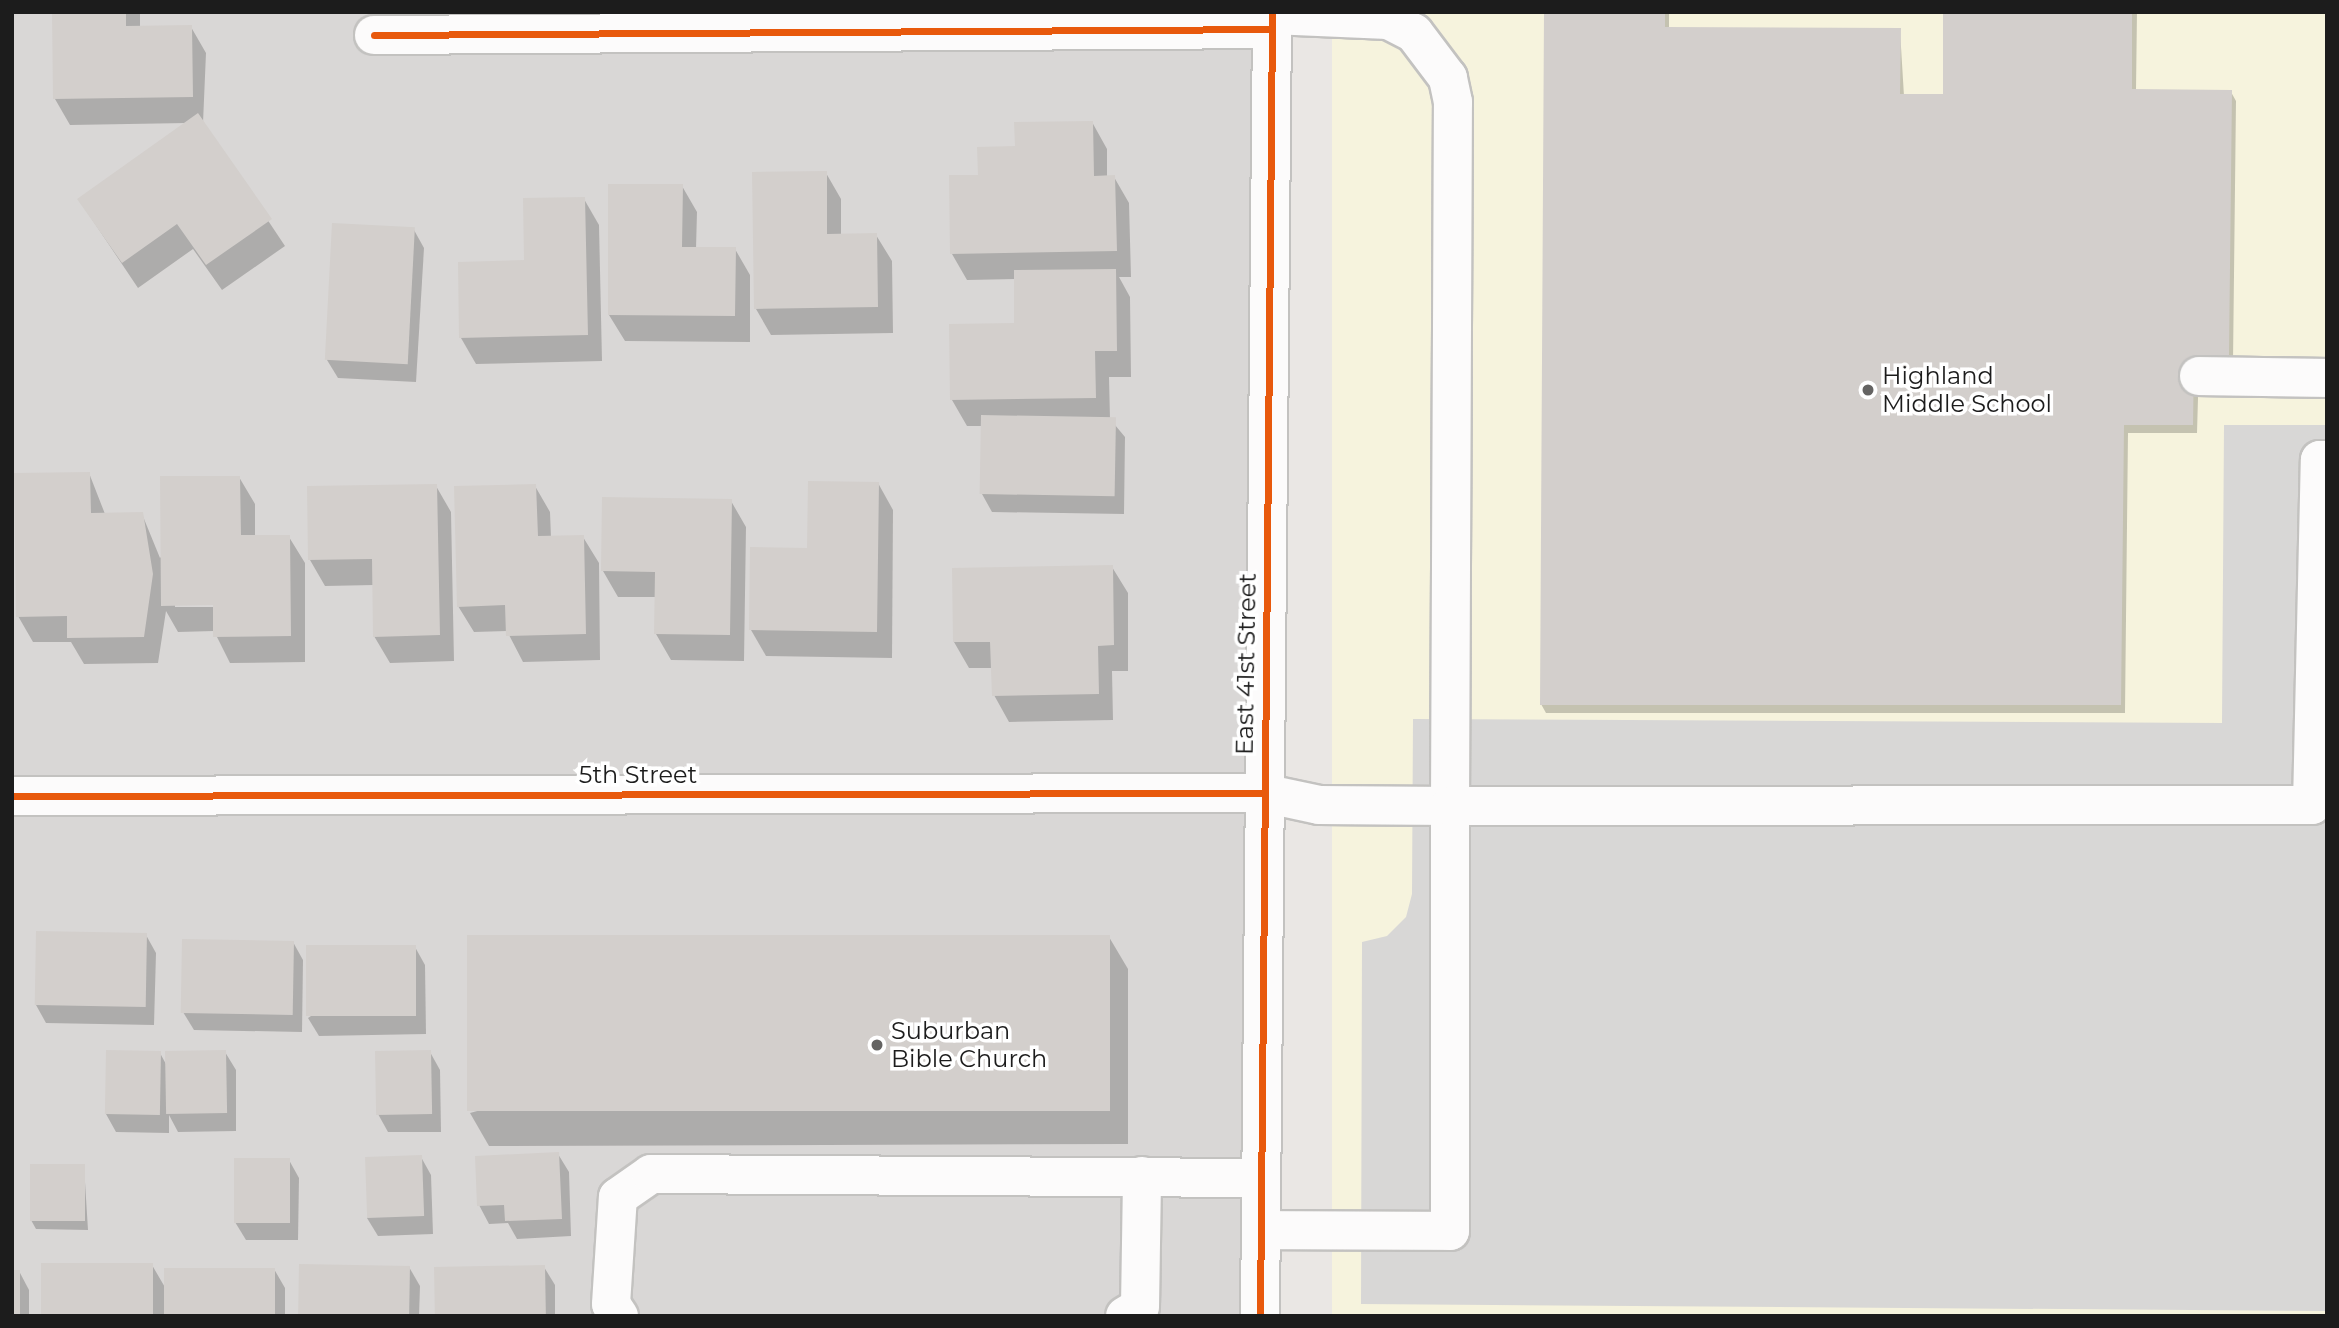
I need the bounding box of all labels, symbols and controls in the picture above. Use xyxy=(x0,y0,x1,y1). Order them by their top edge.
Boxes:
place label: Highland Middle School xyxy=(1882,362,2052,418)
marker: Highland Middle School xyxy=(1860,382,1876,398)
street label: East 41st Street xyxy=(1230,573,1262,755)
street label: 5th Street xyxy=(579,761,697,789)
place label: Suburban Bible Church xyxy=(891,1017,1047,1073)
marker: Suburban Bible Church xyxy=(869,1037,885,1053)

